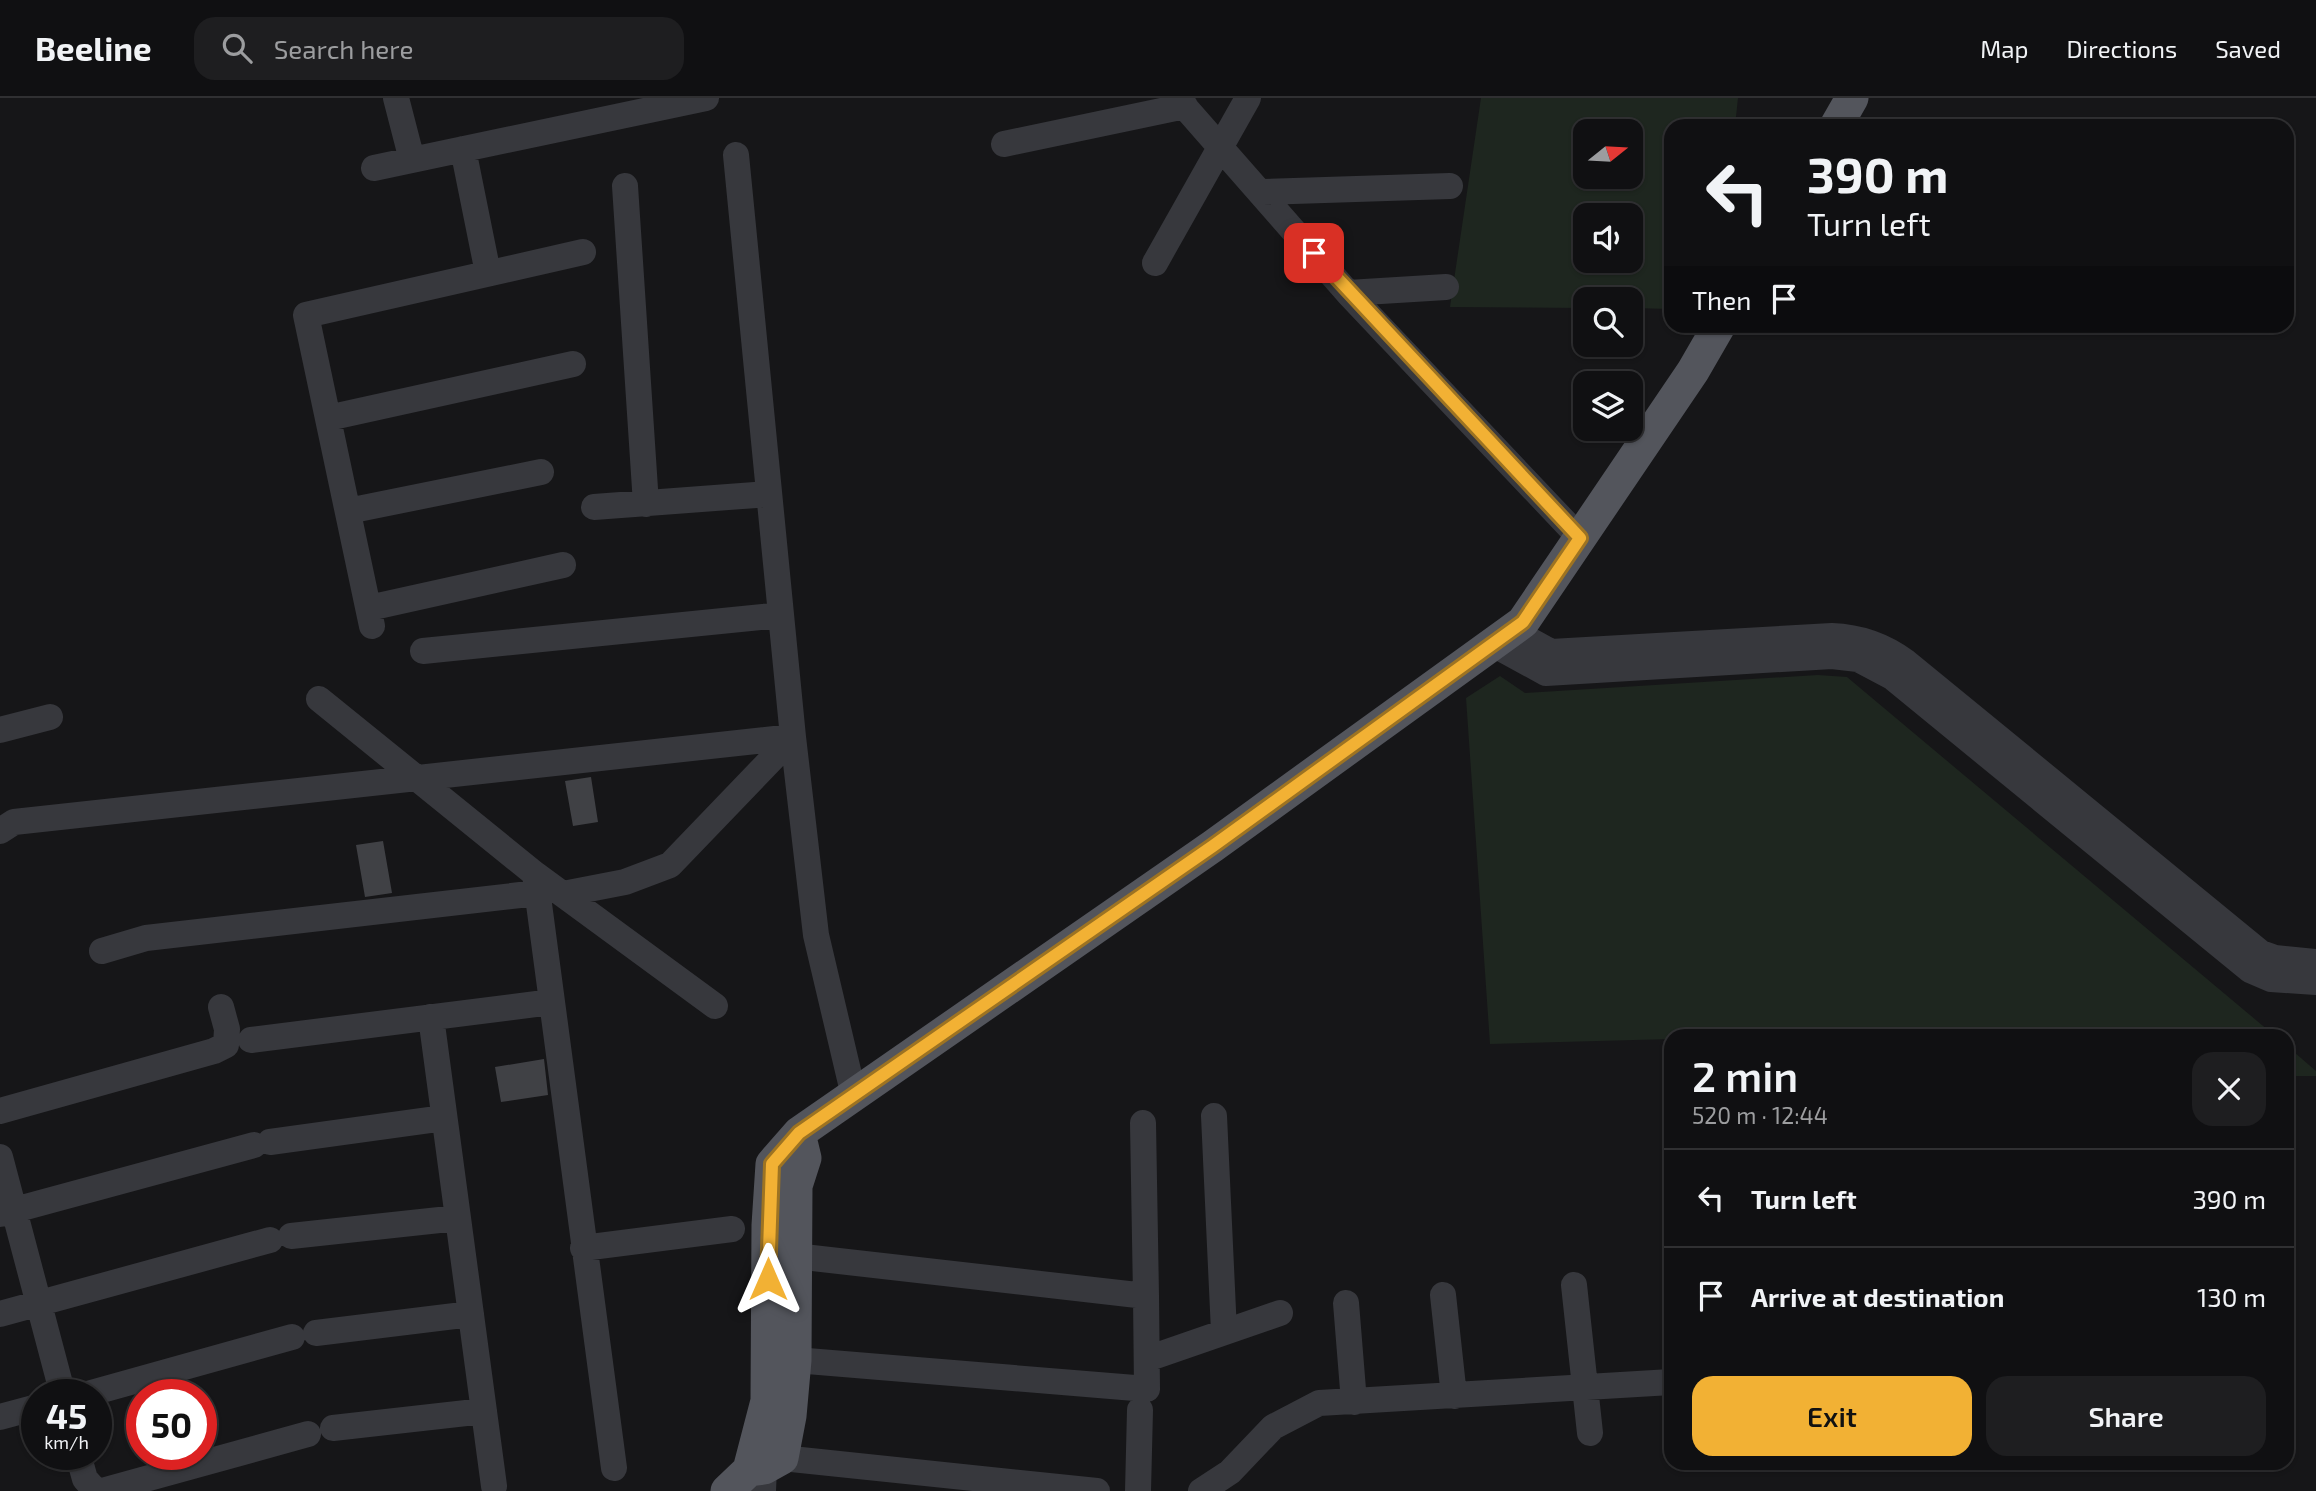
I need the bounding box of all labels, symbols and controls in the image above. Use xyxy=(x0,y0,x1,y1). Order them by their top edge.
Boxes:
search box xyxy=(194,17,684,80)
text: Beeline xyxy=(35,28,152,68)
icon: search xyxy=(218,29,256,67)
text: Search here xyxy=(274,33,413,64)
text: Map xyxy=(1980,34,2028,63)
text: Directions xyxy=(2066,34,2177,63)
text: Saved xyxy=(2215,34,2281,63)
north arrow xyxy=(1573,119,1643,189)
map controls xyxy=(1573,119,1643,441)
text: 390 m xyxy=(1807,144,1948,203)
icon: left xyxy=(1692,147,1783,238)
button: sound xyxy=(1573,203,1643,273)
text: Turn left xyxy=(1807,204,1931,242)
pin xyxy=(1284,223,1344,283)
icon: arrive xyxy=(1295,234,1333,272)
icon: arrive xyxy=(1765,280,1803,318)
text: Then xyxy=(1692,284,1751,315)
button: search xyxy=(1573,287,1643,357)
button: layers xyxy=(1573,371,1643,441)
text: 2 min xyxy=(1692,1050,1798,1100)
button: close xyxy=(2192,1052,2266,1126)
text: 520 m · 12:44 xyxy=(1692,1101,1828,1129)
icon: left xyxy=(1692,1179,1730,1217)
text: Turn left xyxy=(1751,1183,1857,1214)
text: 390 m xyxy=(2192,1183,2266,1214)
position arrow xyxy=(731,1242,805,1316)
icon: arrive xyxy=(1692,1277,1730,1315)
text: Arrive at destination xyxy=(1751,1281,2004,1312)
text: 130 m xyxy=(2197,1281,2266,1312)
button: Exit xyxy=(1692,1376,1972,1456)
button: Share xyxy=(1986,1376,2266,1456)
speed limit sign: 50 xyxy=(126,1379,217,1470)
text: 45 xyxy=(46,1394,87,1436)
text: km/h xyxy=(44,1431,89,1453)

